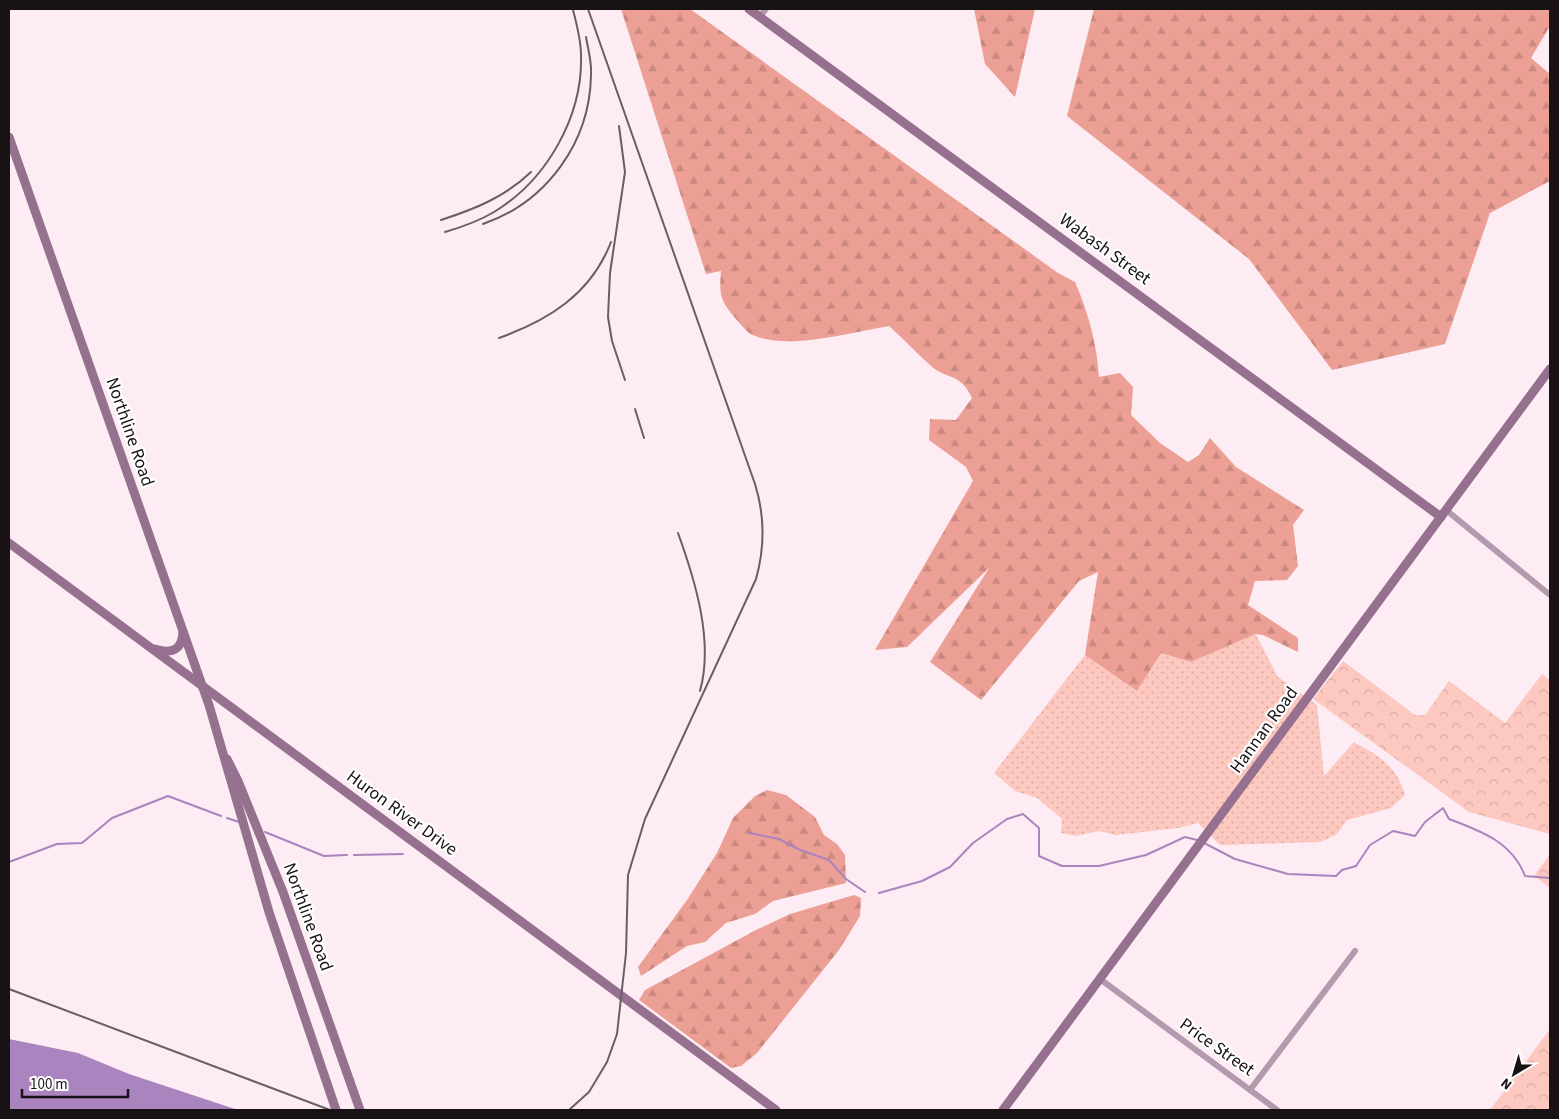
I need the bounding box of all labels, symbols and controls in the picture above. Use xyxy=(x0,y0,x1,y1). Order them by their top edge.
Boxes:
street label: Wabash Street xyxy=(1054,207,1156,291)
street label: Northline Road xyxy=(100,374,160,490)
street label: Hannan Road xyxy=(1224,682,1304,778)
street label: Huron River Drive xyxy=(341,764,463,862)
street label: Northline Road xyxy=(277,859,339,975)
street label: Price Street xyxy=(1174,1012,1260,1082)
north arrow xyxy=(1489,1049,1539,1099)
scale bar xyxy=(22,1066,129,1098)
text: N xyxy=(1497,1073,1516,1094)
text: 100 m xyxy=(30,1074,68,1095)

